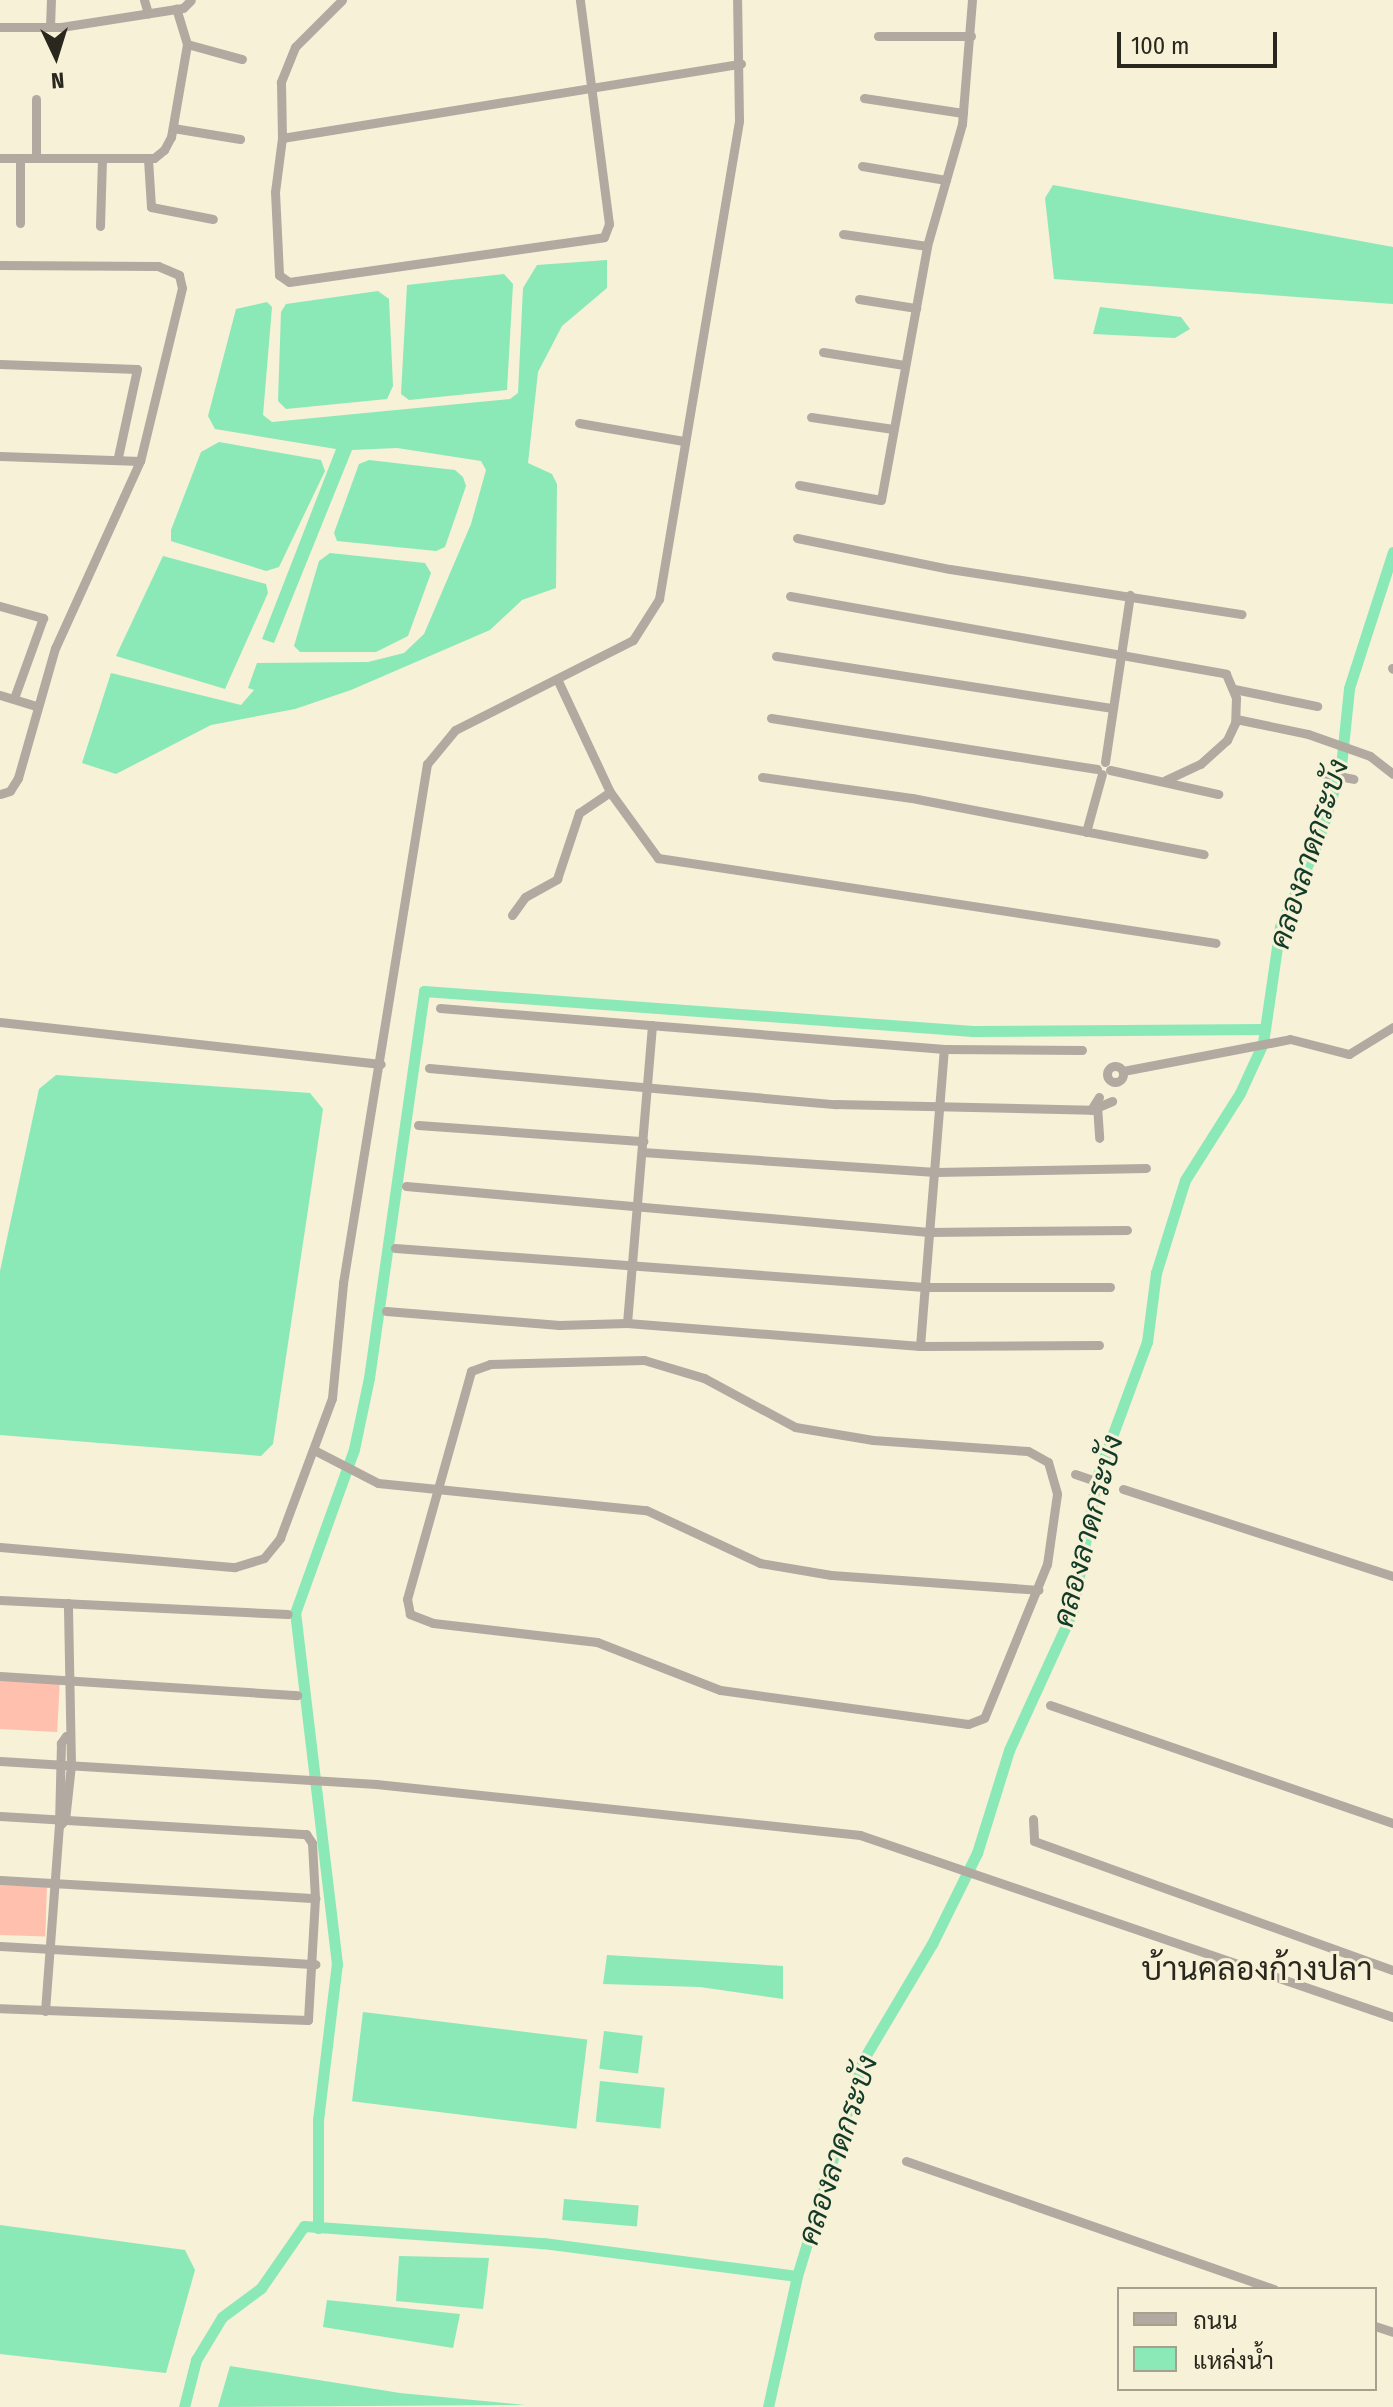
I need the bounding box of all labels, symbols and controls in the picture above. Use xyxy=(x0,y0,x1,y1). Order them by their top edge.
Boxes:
north arrow xyxy=(16,16,96,96)
scale bar xyxy=(1121,16,1281,66)
text: 100 m xyxy=(1131,32,1189,60)
text: N xyxy=(50,67,65,94)
water label: คลองลาดกระบัง xyxy=(1261,755,1357,953)
water label: คลองลาดกระบัง xyxy=(1045,1431,1131,1631)
district label: บ้านคลองก้างปลา xyxy=(1141,1950,1373,1988)
water label: คลองลาดกระบัง xyxy=(790,2051,886,2249)
legend xyxy=(1117,2287,1377,2391)
text: ถนน xyxy=(1193,2307,1238,2335)
text: แหล่งน้ำ xyxy=(1193,2347,1274,2375)

